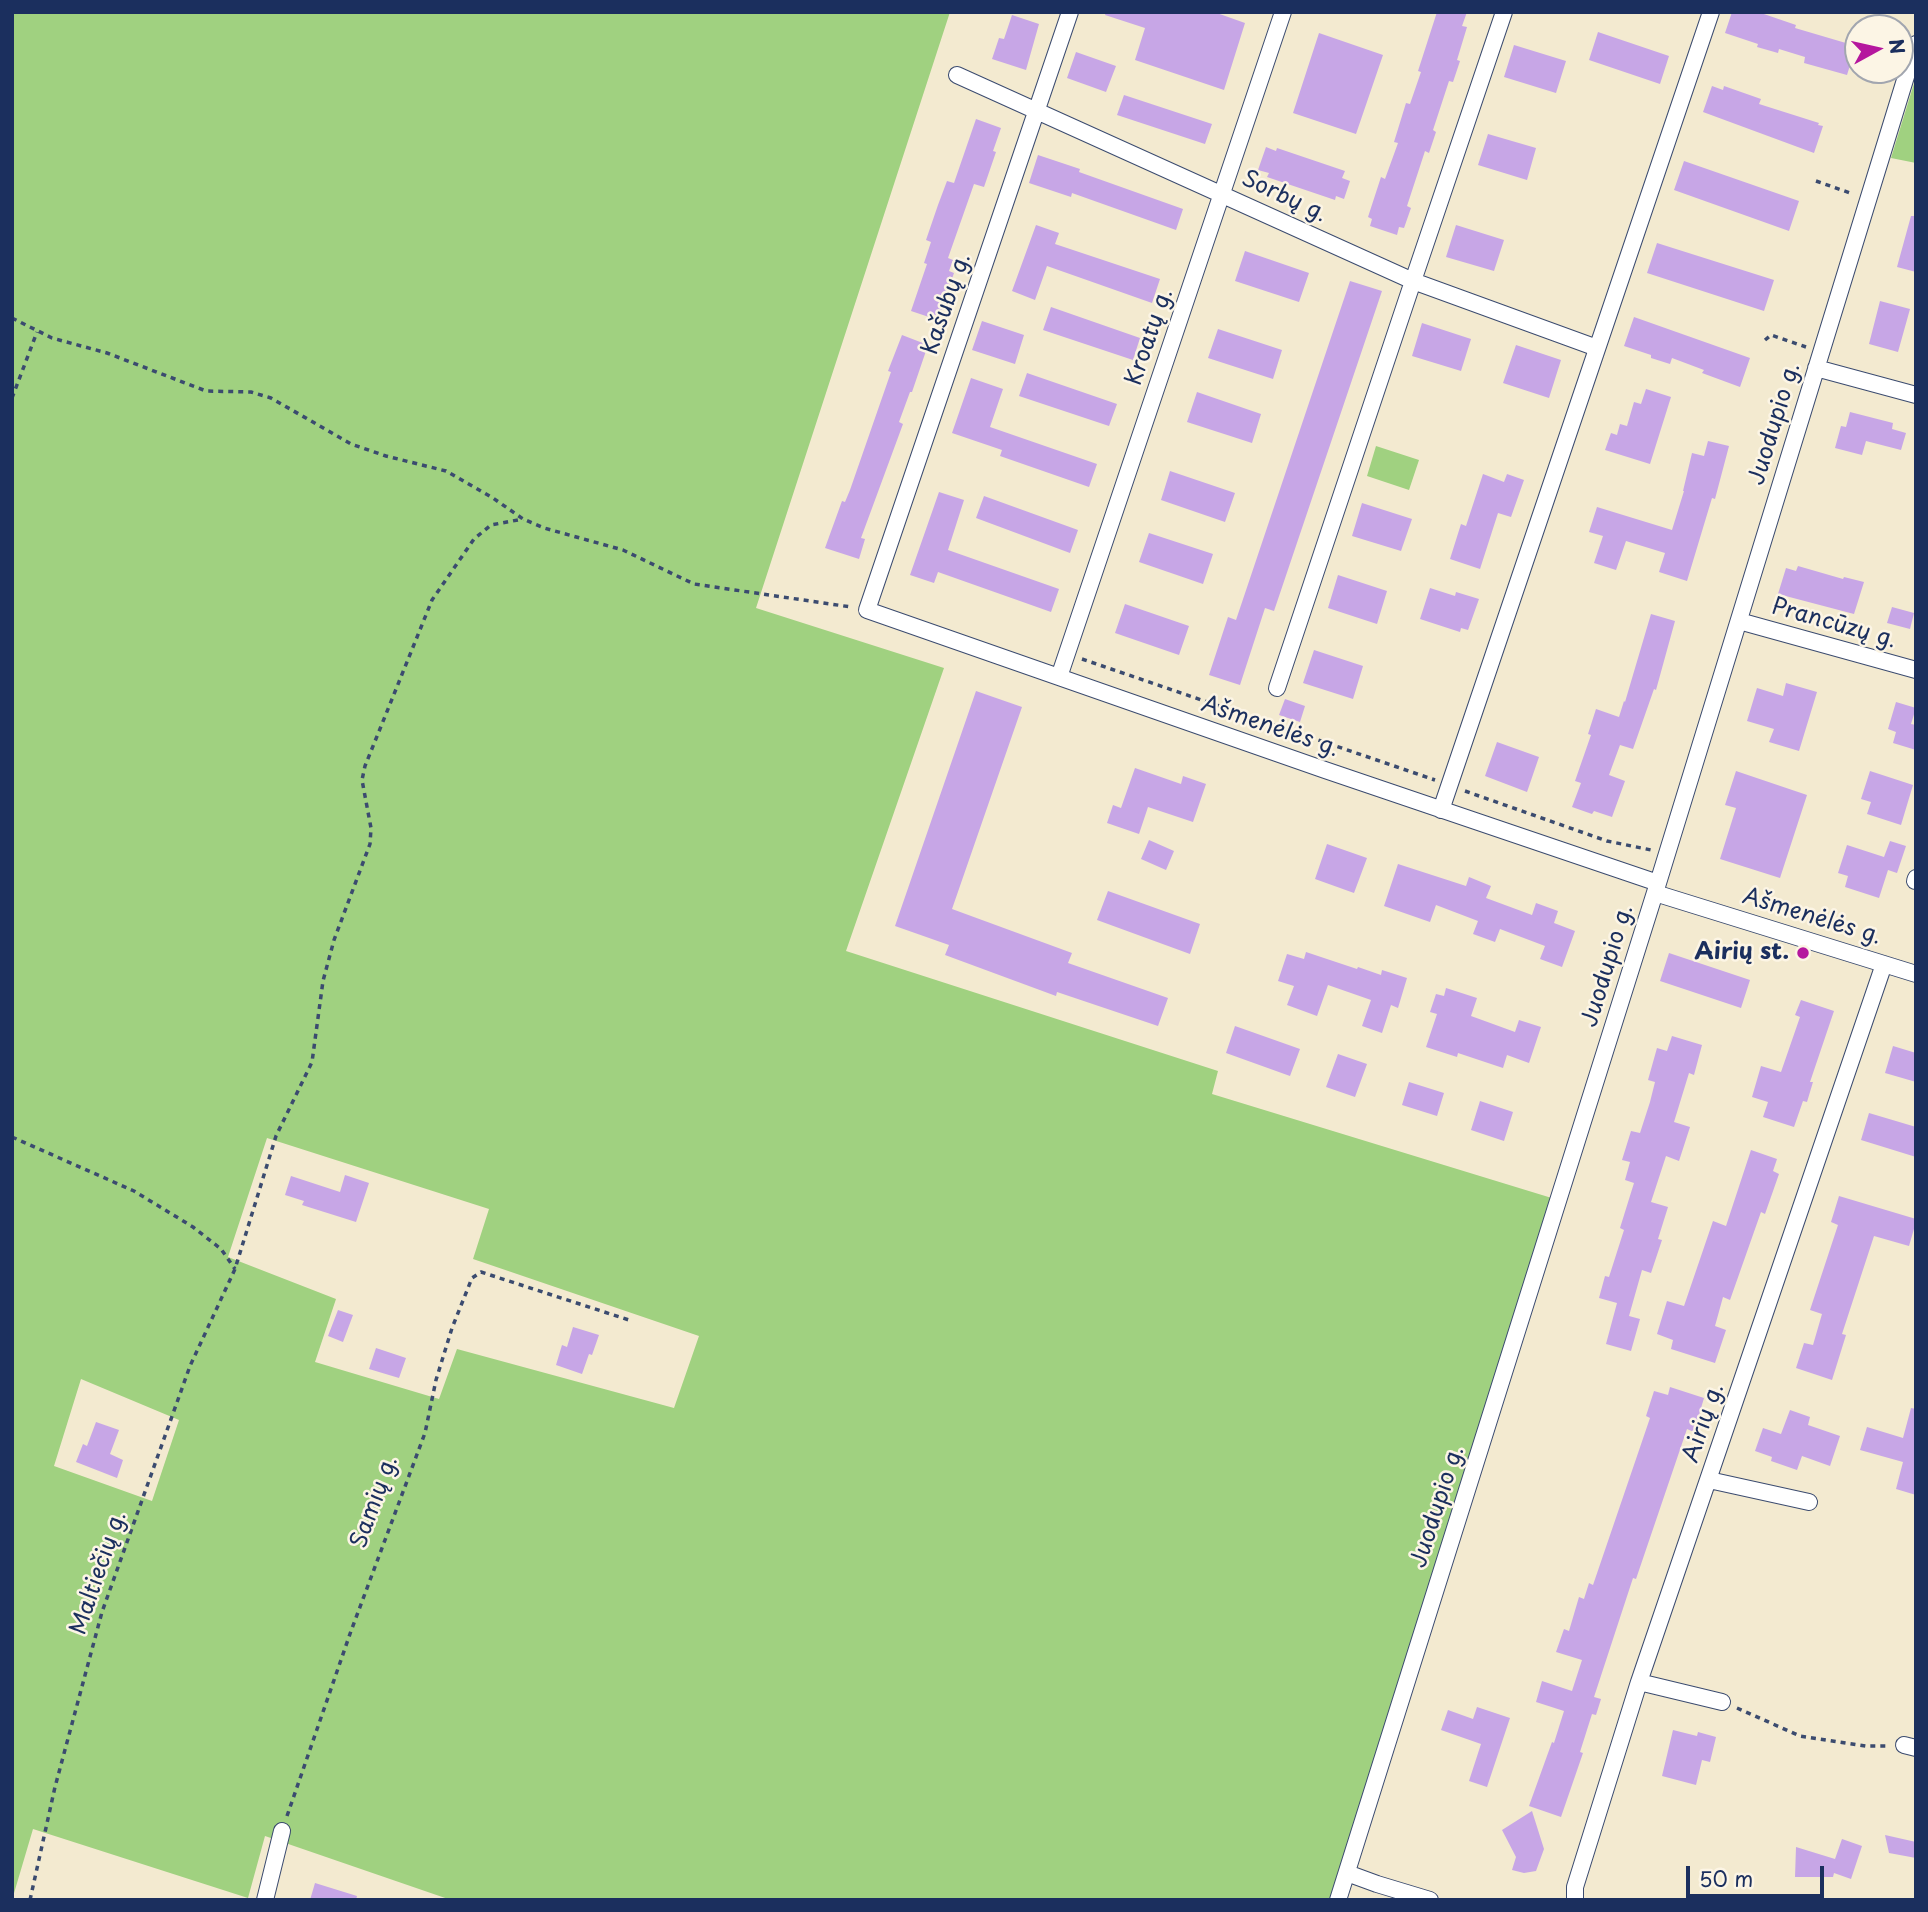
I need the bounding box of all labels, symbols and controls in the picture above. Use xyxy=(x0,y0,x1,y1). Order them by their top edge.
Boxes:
north arrow xyxy=(1844,14,1914,84)
text: N xyxy=(1883,37,1913,56)
street label: Sorbų g. xyxy=(1237,165,1331,229)
street label: Kašubų g. xyxy=(917,249,977,359)
street label: Kroatų g. xyxy=(1121,285,1179,389)
street label: Juodupio g. xyxy=(1743,359,1807,489)
street label: Prancūzų g. xyxy=(1768,593,1900,655)
street label: Ašmenėlės g. xyxy=(1198,691,1342,763)
street label: Ašmenėlės g. xyxy=(1739,883,1885,951)
street label: Juodupio g. xyxy=(1576,901,1640,1031)
place label: Airių st. xyxy=(1694,939,1789,967)
marker: Airių st. xyxy=(1795,945,1811,961)
street label: Airių g. xyxy=(1678,1380,1730,1466)
street label: Juodupio g. xyxy=(1405,1443,1471,1571)
street label: Samių g. xyxy=(346,1452,404,1552)
street label: Maltiečių g. xyxy=(65,1508,133,1638)
scale bar xyxy=(1690,1853,1828,1897)
text: 50 m xyxy=(1699,1862,1753,1894)

